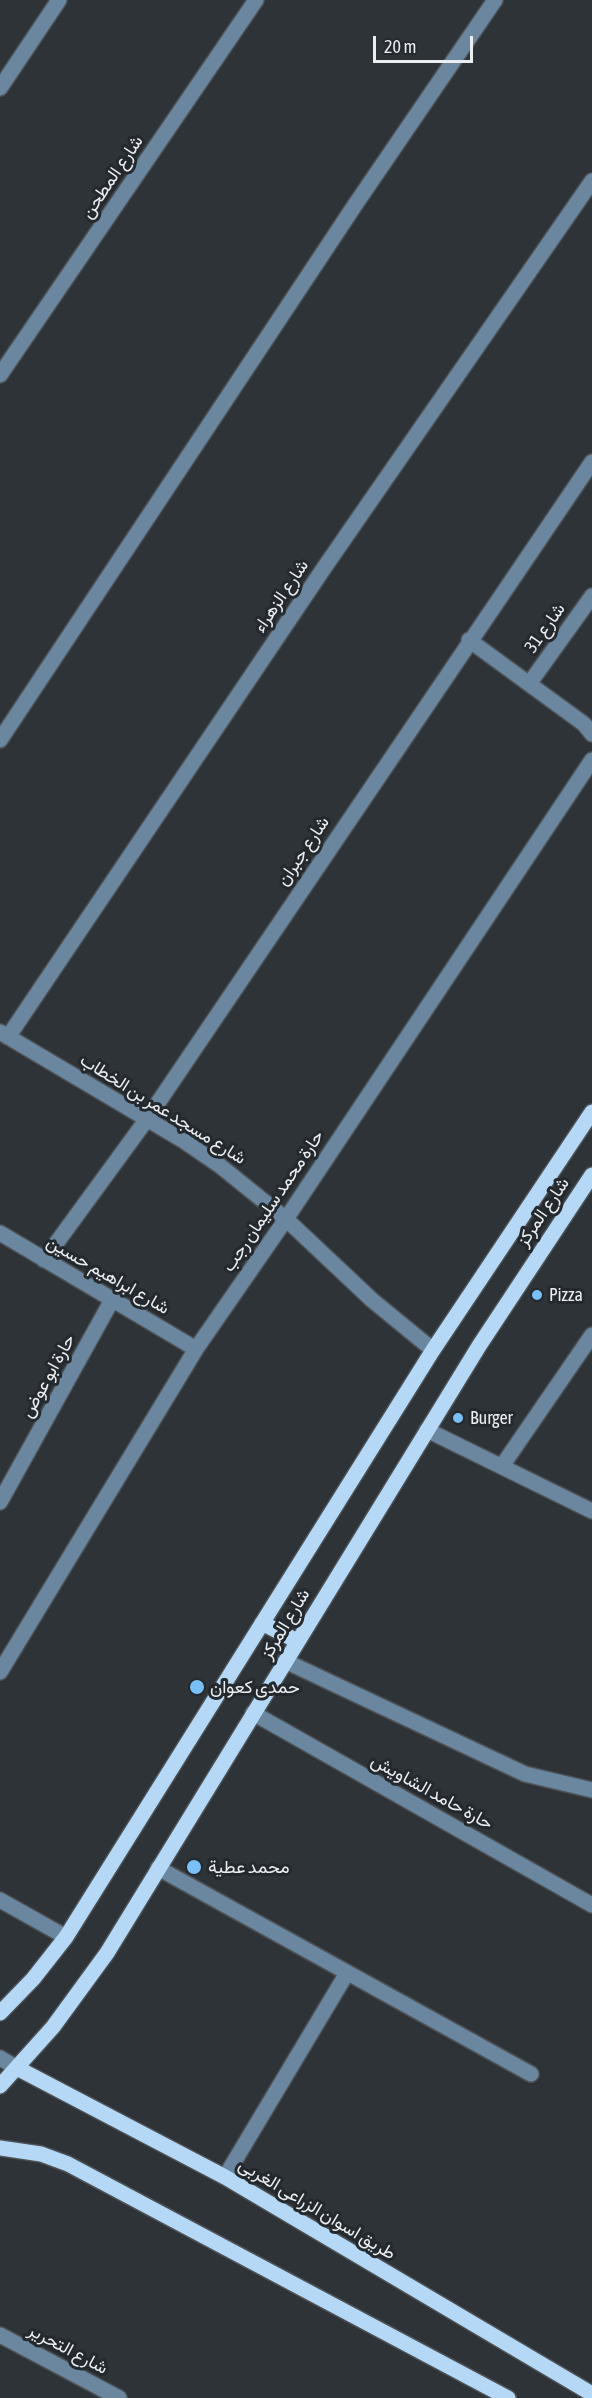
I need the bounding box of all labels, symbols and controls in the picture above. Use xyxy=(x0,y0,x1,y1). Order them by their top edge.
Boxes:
scale bar xyxy=(376,24,476,62)
text: 20 m xyxy=(384,36,416,57)
street label: شارع المطحن xyxy=(76,131,148,223)
street label: شارع الزهراء xyxy=(249,555,313,637)
street label: شارع 31 xyxy=(520,599,570,657)
street label: شارع جبران xyxy=(272,812,334,890)
street label: شارع مسجد عمر بن الخطاب xyxy=(76,1049,250,1169)
street label: حارة محمد سليمان رجب xyxy=(218,1126,328,1276)
street label: شارع المركز xyxy=(512,1173,574,1251)
street label: شارع ابراهيم حسين xyxy=(43,1231,173,1319)
place label: Pizza xyxy=(549,1284,583,1306)
marker: Pizza xyxy=(530,1288,544,1302)
street label: حارة ابو عوض xyxy=(16,1330,80,1422)
place label: Burger xyxy=(470,1407,513,1429)
marker: Burger xyxy=(451,1411,465,1425)
street label: شارع المركز xyxy=(256,1585,314,1663)
place label: حمدى كعوان xyxy=(210,1676,300,1698)
marker: حمدى كعوان xyxy=(188,1678,206,1696)
street label: حارة حامد الشاويش xyxy=(367,1750,497,1834)
place label: محمد عطية xyxy=(208,1856,290,1878)
marker: محمد عطية xyxy=(185,1858,203,1876)
street label: طريق اسوان الزراعى الغربى xyxy=(235,2154,399,2264)
street label: شارع التحرير xyxy=(25,2319,111,2379)

